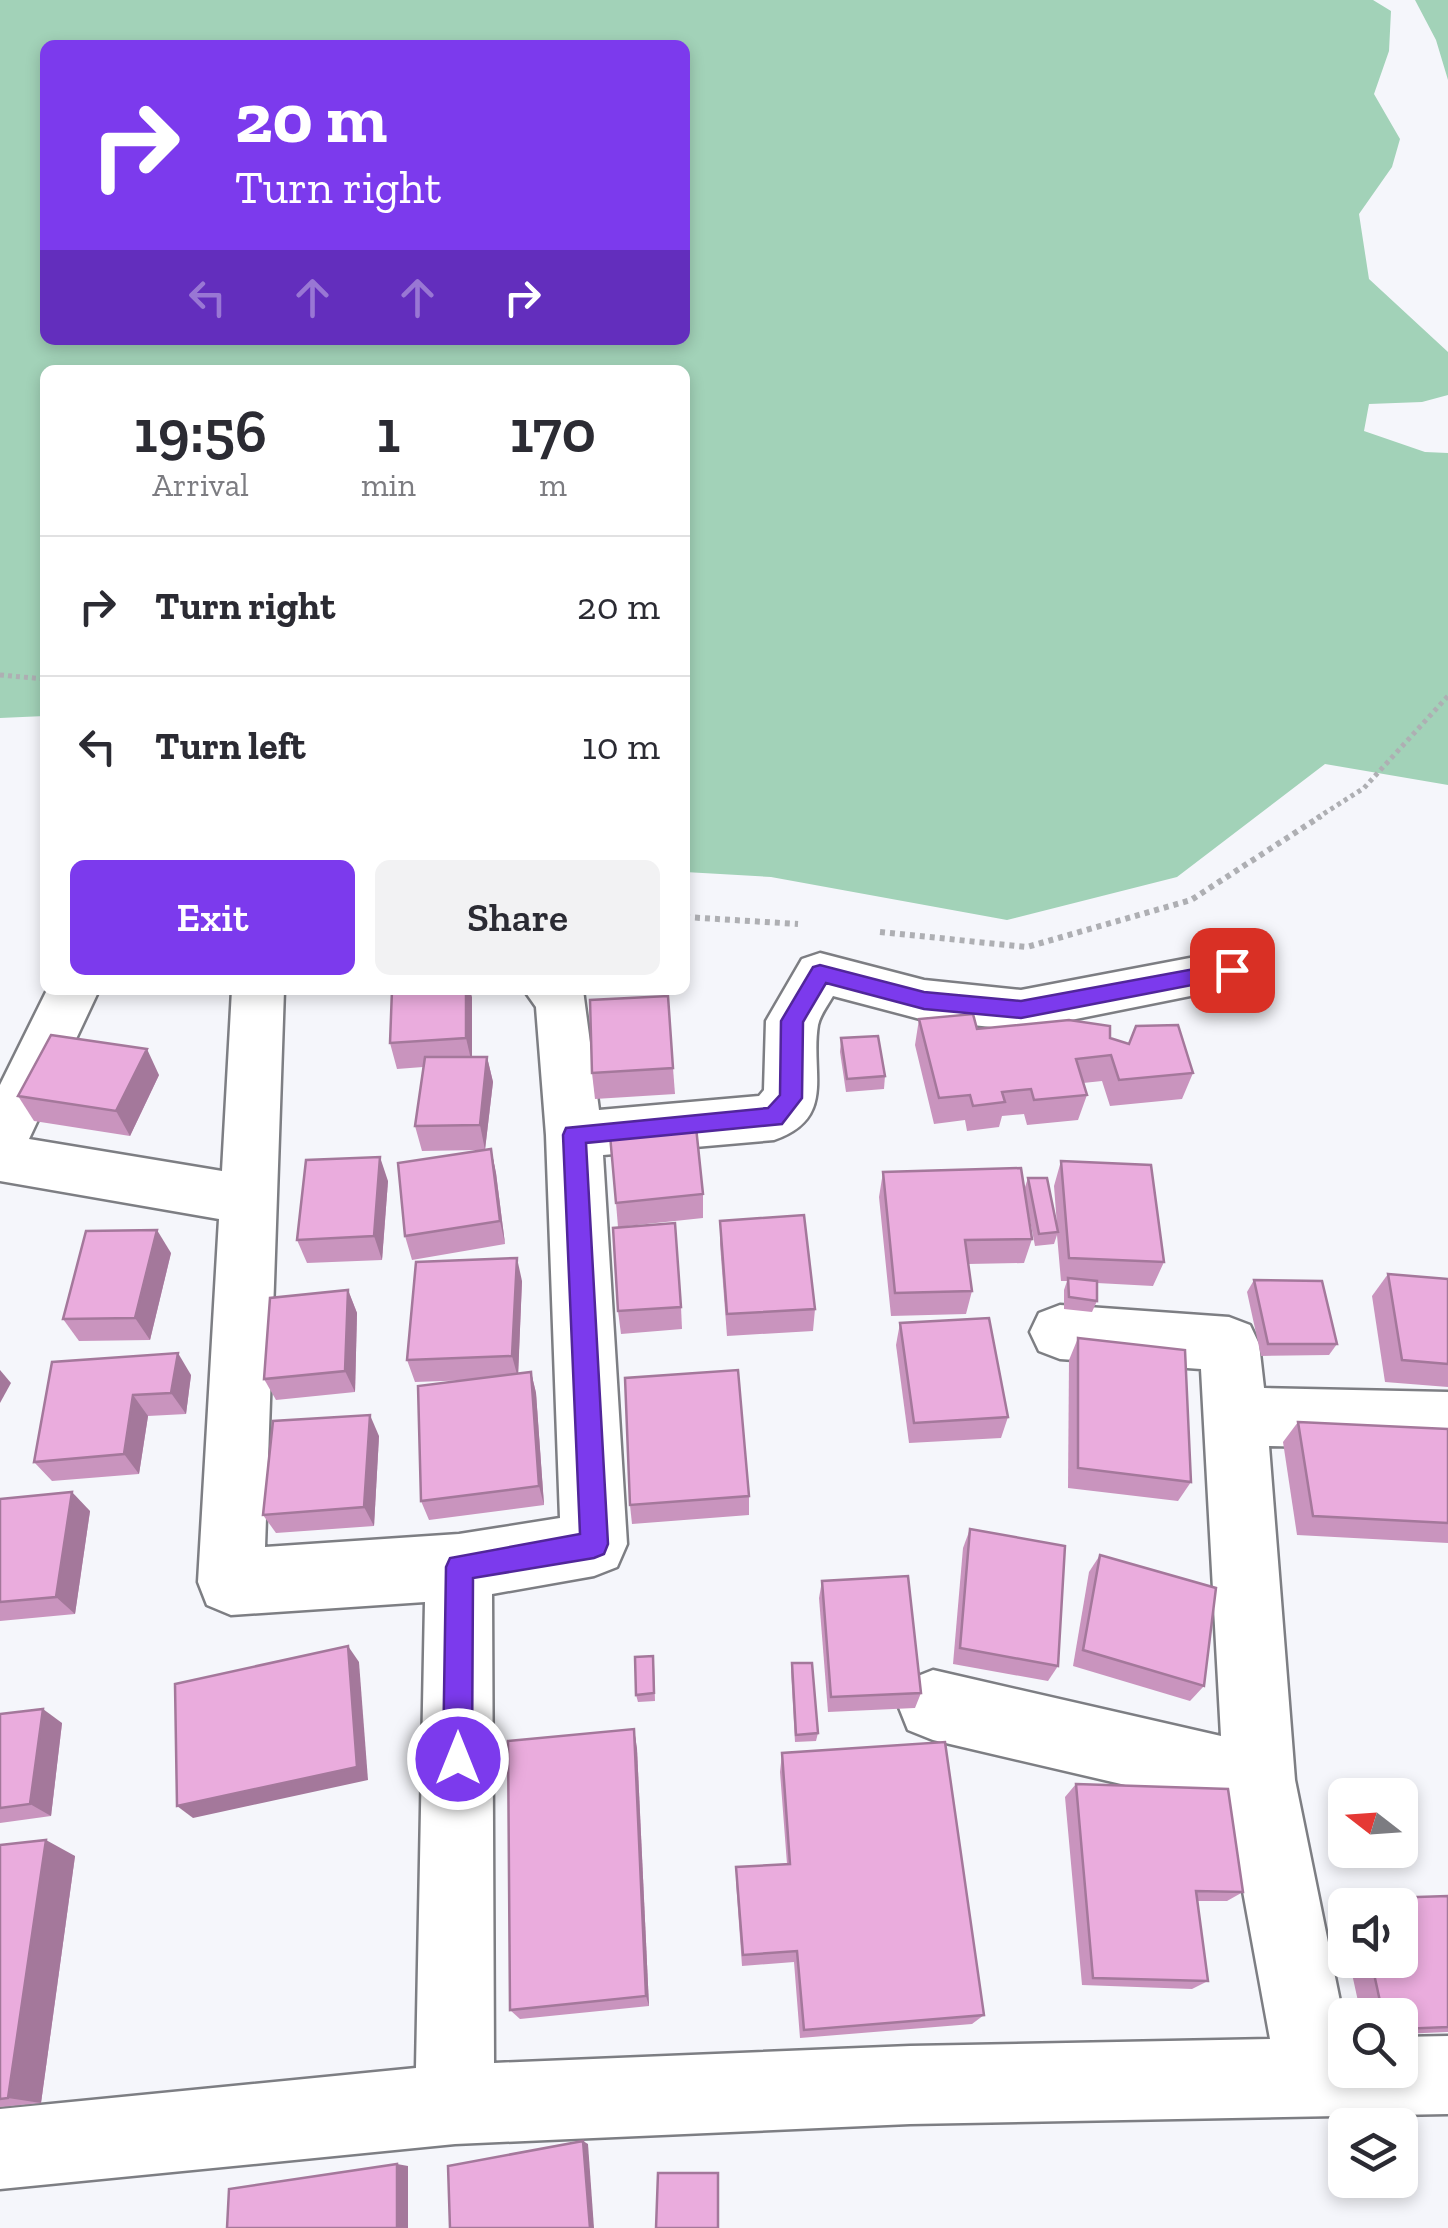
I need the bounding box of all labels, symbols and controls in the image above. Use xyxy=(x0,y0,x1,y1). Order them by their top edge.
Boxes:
text: 20 m xyxy=(235,76,387,160)
icon: right xyxy=(70,80,200,210)
text: Turn right xyxy=(235,161,441,215)
icon: left xyxy=(180,270,235,325)
icon: ahead xyxy=(285,270,340,325)
icon: ahead xyxy=(390,270,445,325)
icon: right xyxy=(495,270,550,325)
text: 19:56 xyxy=(134,395,267,467)
text: 1 xyxy=(377,395,400,467)
text: 170 xyxy=(510,395,596,467)
text: Arrival xyxy=(152,466,249,504)
text: min xyxy=(361,466,416,504)
text: m xyxy=(539,466,567,504)
icon: right xyxy=(70,579,125,634)
text: Turn right xyxy=(155,583,335,629)
text: 20 m xyxy=(577,583,660,629)
icon: left xyxy=(70,719,125,774)
text: Turn left xyxy=(155,723,306,769)
text: 10 m xyxy=(582,723,660,769)
button: Exit xyxy=(70,860,355,975)
button: Share xyxy=(375,860,660,975)
pin xyxy=(1190,928,1275,1013)
icon: arrive xyxy=(1205,943,1260,998)
position arrow xyxy=(406,1707,510,1811)
north arrow xyxy=(1328,1778,1418,1868)
map controls xyxy=(1328,1778,1418,2198)
button: sound xyxy=(1328,1888,1418,1978)
button: search xyxy=(1328,1998,1418,2088)
button: layers xyxy=(1328,2108,1418,2198)

